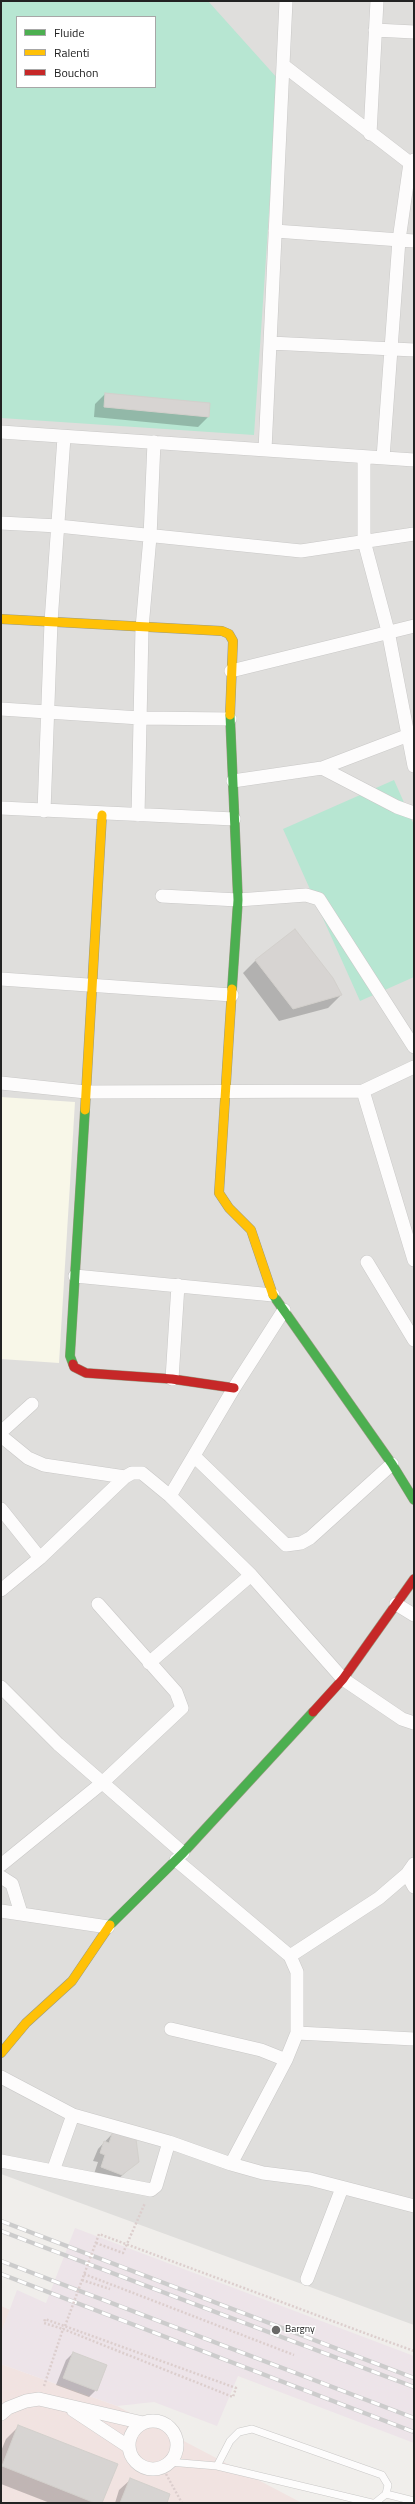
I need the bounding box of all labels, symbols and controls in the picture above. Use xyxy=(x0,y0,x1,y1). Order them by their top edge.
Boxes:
legend xyxy=(16,16,156,88)
text: Fluide xyxy=(54,23,85,42)
text: Ralenti xyxy=(54,43,89,62)
text: Bouchon xyxy=(54,63,99,82)
marker: Bargny xyxy=(270,2324,282,2336)
place label: Bargny xyxy=(285,2324,315,2336)

